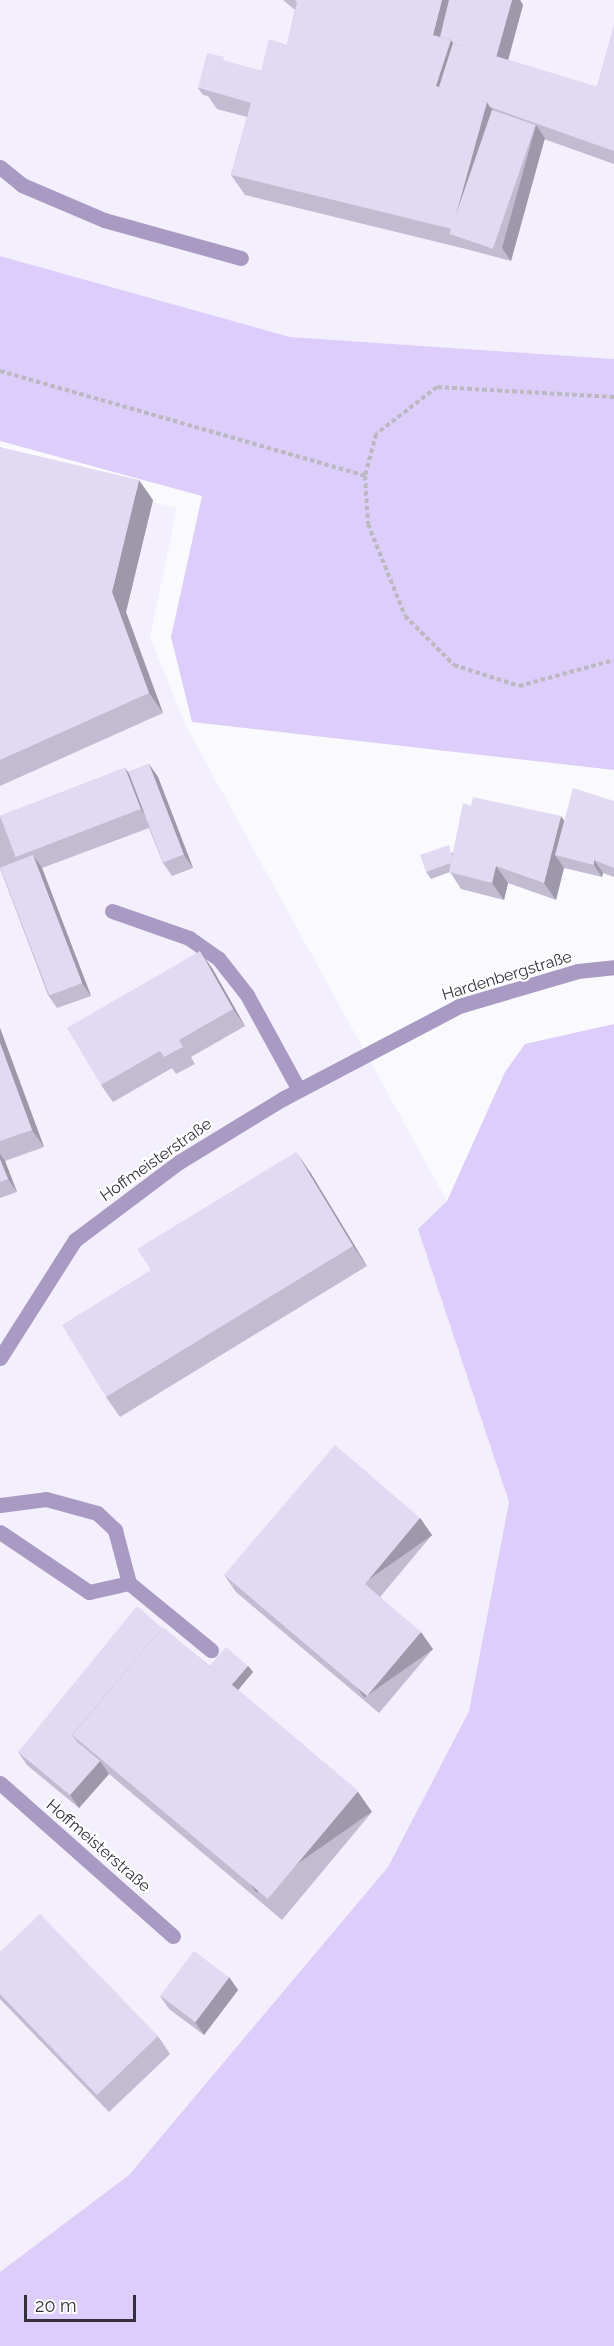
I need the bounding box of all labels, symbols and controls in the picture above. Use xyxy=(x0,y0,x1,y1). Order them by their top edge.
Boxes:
street label: Hardenbergstraße xyxy=(440,947,574,1005)
street label: Hoffmeisterstraße xyxy=(97,1114,215,1206)
street label: Hoffmeisterstraße xyxy=(42,1796,154,1896)
scale bar xyxy=(27,2283,140,2321)
text: 20 m xyxy=(35,2295,77,2316)

